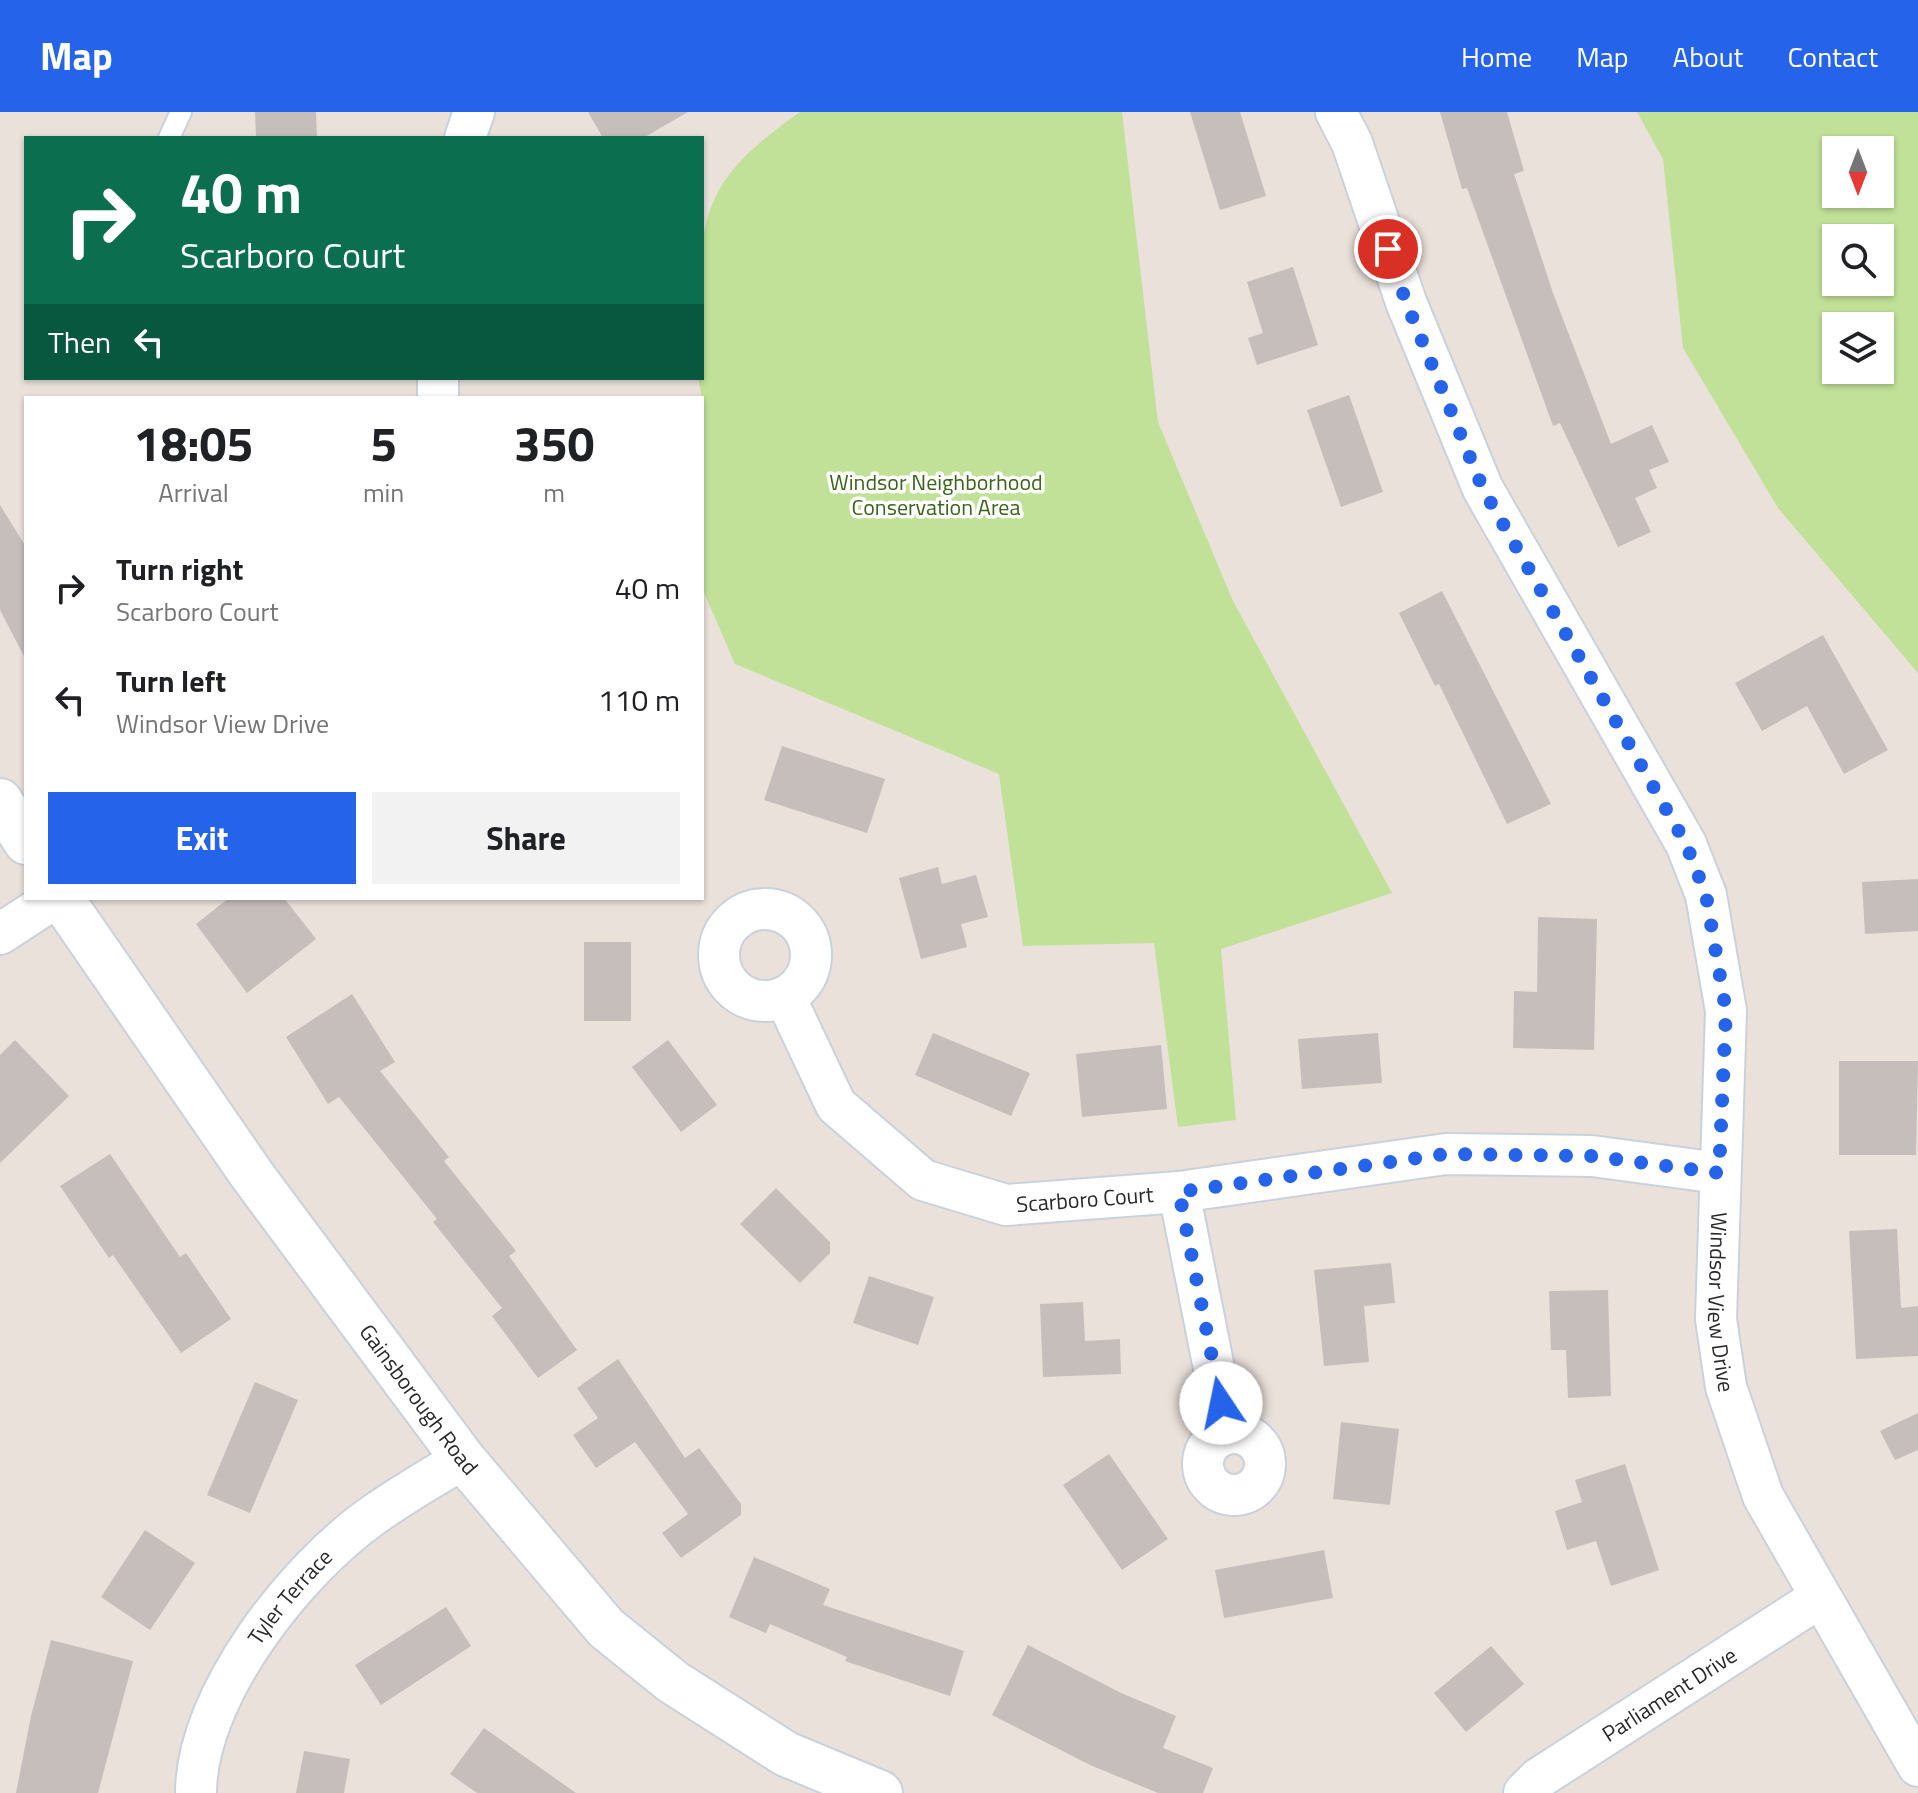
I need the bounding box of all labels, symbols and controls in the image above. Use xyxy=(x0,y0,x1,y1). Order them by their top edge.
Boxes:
text: Map xyxy=(40,27,113,85)
text: Home xyxy=(1461,35,1532,78)
text: Map xyxy=(1576,35,1629,78)
text: About xyxy=(1673,35,1743,78)
text: Contact xyxy=(1787,35,1878,78)
north arrow xyxy=(1822,136,1894,208)
map controls xyxy=(1822,136,1894,384)
text: 40 m xyxy=(180,150,302,235)
icon: right xyxy=(48,168,152,272)
pin xyxy=(1354,215,1422,283)
button: search xyxy=(1822,224,1894,296)
text: Scarboro Court xyxy=(180,227,405,282)
icon: arrive xyxy=(1366,227,1410,271)
button: layers xyxy=(1822,312,1894,384)
text: Then xyxy=(48,319,111,365)
icon: left xyxy=(127,320,171,364)
text: 18:05 xyxy=(134,407,253,480)
text: 5 xyxy=(370,407,397,480)
text: 350 xyxy=(514,407,594,480)
park label: Windsor Neighborhood Conservation Area xyxy=(829,465,1043,524)
text: Arrival xyxy=(158,473,229,512)
text: min xyxy=(363,473,404,512)
text: m xyxy=(543,473,565,512)
text: Turn right xyxy=(116,546,244,592)
text: 40 m xyxy=(615,565,680,611)
icon: right xyxy=(48,566,92,610)
text: Scarboro Court xyxy=(116,592,279,631)
text: Turn left xyxy=(116,658,226,704)
text: 110 m xyxy=(598,677,680,723)
icon: left xyxy=(48,678,92,722)
text: Windsor View Drive xyxy=(116,704,329,743)
button: Exit xyxy=(48,792,356,884)
button: Share xyxy=(372,792,680,884)
street label: Scarboro Court xyxy=(1015,1177,1155,1221)
street label: Windsor View Drive xyxy=(1699,1212,1744,1394)
street label: Gainsborough Road xyxy=(351,1317,486,1482)
position arrow xyxy=(1179,1361,1263,1445)
street label: Tyler Terrace xyxy=(239,1540,340,1652)
street label: Parliament Drive xyxy=(1595,1638,1743,1750)

